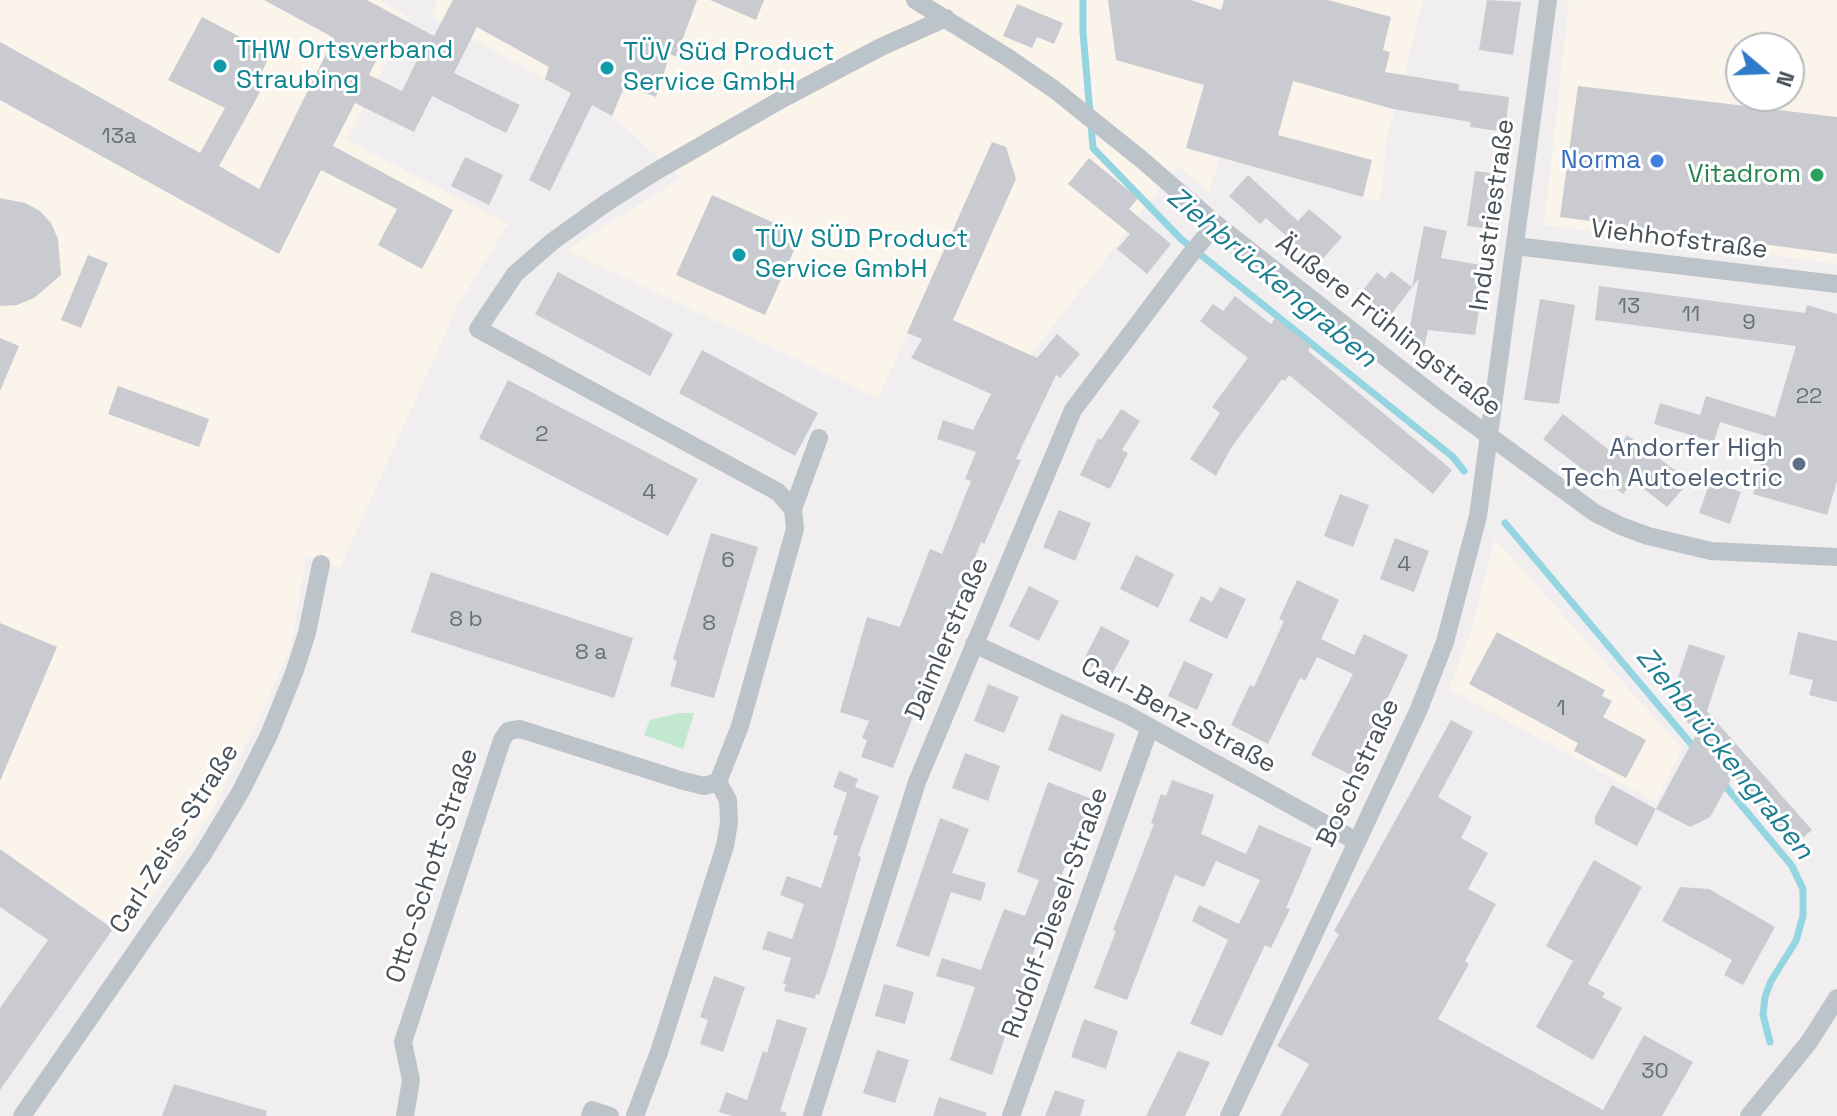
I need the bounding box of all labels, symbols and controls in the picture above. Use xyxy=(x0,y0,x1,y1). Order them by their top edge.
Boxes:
north arrow xyxy=(1725,32,1805,112)
place label: THW Ortsverband Straubing xyxy=(236,35,453,96)
place label: TÜV Süd Product Service GmbH xyxy=(623,37,834,98)
marker: THW Ortsverband Straubing xyxy=(211,57,229,75)
marker: TÜV Süd Product Service GmbH xyxy=(598,59,616,77)
text: N xyxy=(1770,68,1801,91)
street label: Industriestraße xyxy=(1464,117,1522,313)
house number: 13a xyxy=(101,124,137,150)
place label: Norma xyxy=(1561,145,1641,177)
marker: Norma xyxy=(1648,152,1666,170)
place label: Vitadrom xyxy=(1688,159,1801,191)
marker: Vitadrom xyxy=(1808,166,1826,184)
water label: Ziehbrückengraben xyxy=(1159,181,1383,375)
street label: Viehhofstraße xyxy=(1589,214,1769,266)
place label: TÜV SÜD Product Service GmbH xyxy=(755,224,968,286)
street label: Äußere Frühlingstraße xyxy=(1269,228,1507,424)
marker: TÜV SÜD Product Service GmbH xyxy=(730,246,748,264)
house number: 13 xyxy=(1618,294,1640,320)
house number: 11 xyxy=(1682,302,1700,328)
house number: 9 xyxy=(1742,310,1756,336)
house number: 22 xyxy=(1796,384,1822,410)
house number: 2 xyxy=(535,422,549,448)
place label: Andorfer High Tech Autoelectric xyxy=(1561,433,1783,494)
marker: Andorfer High Tech Autoelectric xyxy=(1790,455,1808,473)
house number: 4 xyxy=(642,480,656,506)
house number: 6 xyxy=(721,548,735,574)
house number: 4 xyxy=(1397,552,1411,578)
street label: Daimlerstraße xyxy=(900,553,996,725)
house number: 8 b xyxy=(449,607,483,633)
house number: 8 xyxy=(702,611,716,637)
house number: 8 a xyxy=(575,640,607,666)
water label: Ziehbrückengraben xyxy=(1628,641,1820,867)
street label: Carl-Benz-Straße xyxy=(1075,651,1281,781)
street label: Boschstraße xyxy=(1311,694,1407,852)
house number: 1 xyxy=(1556,696,1566,722)
street label: Carl-Zeiss-Straße xyxy=(104,738,246,940)
street label: Otto-Schott-Straße xyxy=(380,745,486,987)
street label: Rudolf-Diesel-Straße xyxy=(996,783,1116,1043)
house number: 30 xyxy=(1641,1059,1669,1085)

